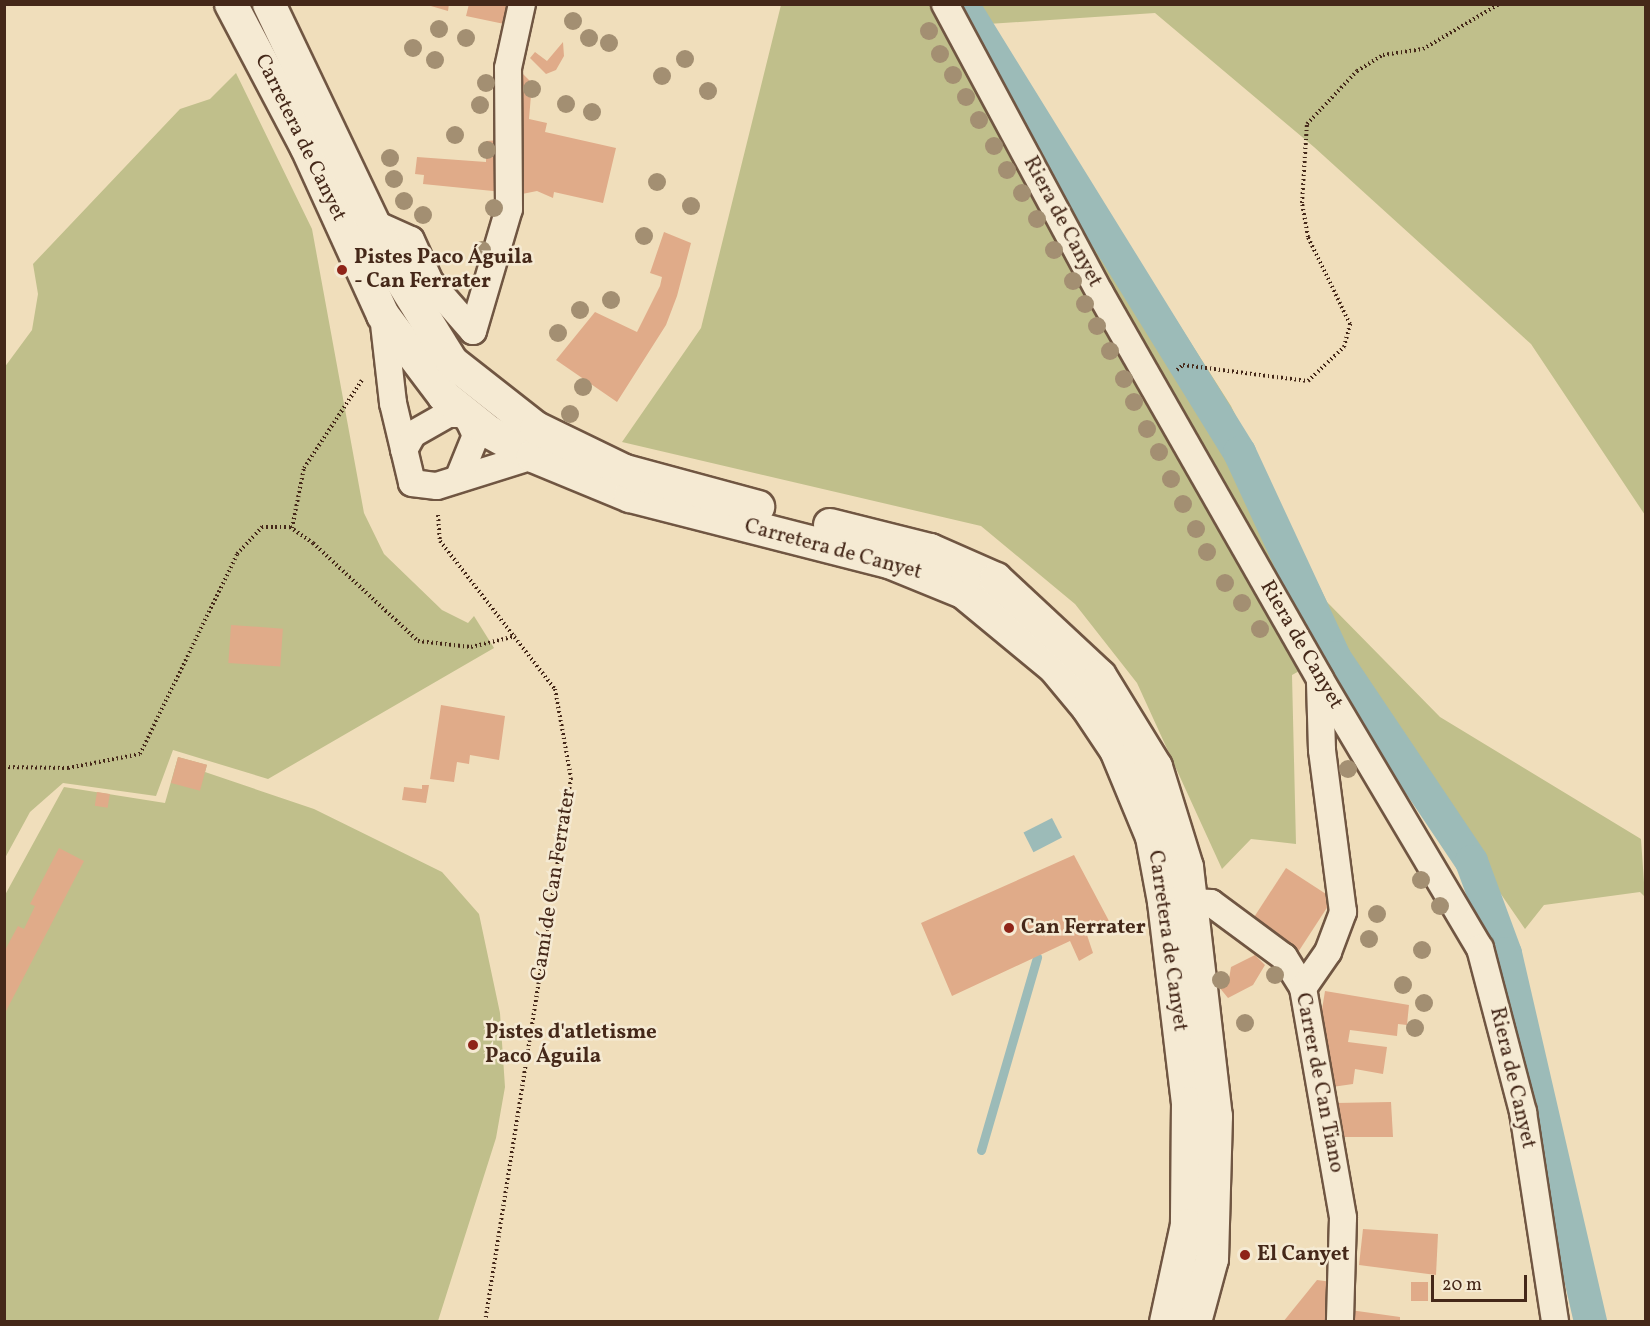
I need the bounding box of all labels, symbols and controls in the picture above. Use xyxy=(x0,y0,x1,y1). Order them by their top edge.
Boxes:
street label: Carretera de Canyet xyxy=(249,50,351,226)
street label: Riera de Canyet xyxy=(1017,152,1107,292)
place label: Pistes Paco Águila - Can Ferrater xyxy=(354,245,533,295)
marker: Pistes Paco Águila - Can Ferrater xyxy=(335,263,349,277)
street label: Carretera de Canyet xyxy=(742,514,924,586)
street label: Riera de Canyet xyxy=(1254,576,1348,714)
street label: Camí de Can Ferrater xyxy=(526,787,582,983)
street label: Carretera de Canyet xyxy=(1142,849,1192,1033)
place label: Can Ferrater xyxy=(1021,915,1146,941)
marker: Can Ferrater xyxy=(1002,921,1016,935)
street label: Carrer de Can Tiano xyxy=(1289,991,1349,1175)
street label: Riera de Canyet xyxy=(1483,1005,1541,1151)
place label: Pistes d'atletisme Paco Águila xyxy=(485,1020,657,1070)
marker: Pistes d'atletisme Paco Águila xyxy=(466,1038,480,1052)
place label: El Canyet xyxy=(1257,1242,1349,1268)
marker: El Canyet xyxy=(1238,1248,1252,1262)
scale bar xyxy=(1434,1263,1530,1301)
text: 20 m xyxy=(1442,1273,1482,1298)

